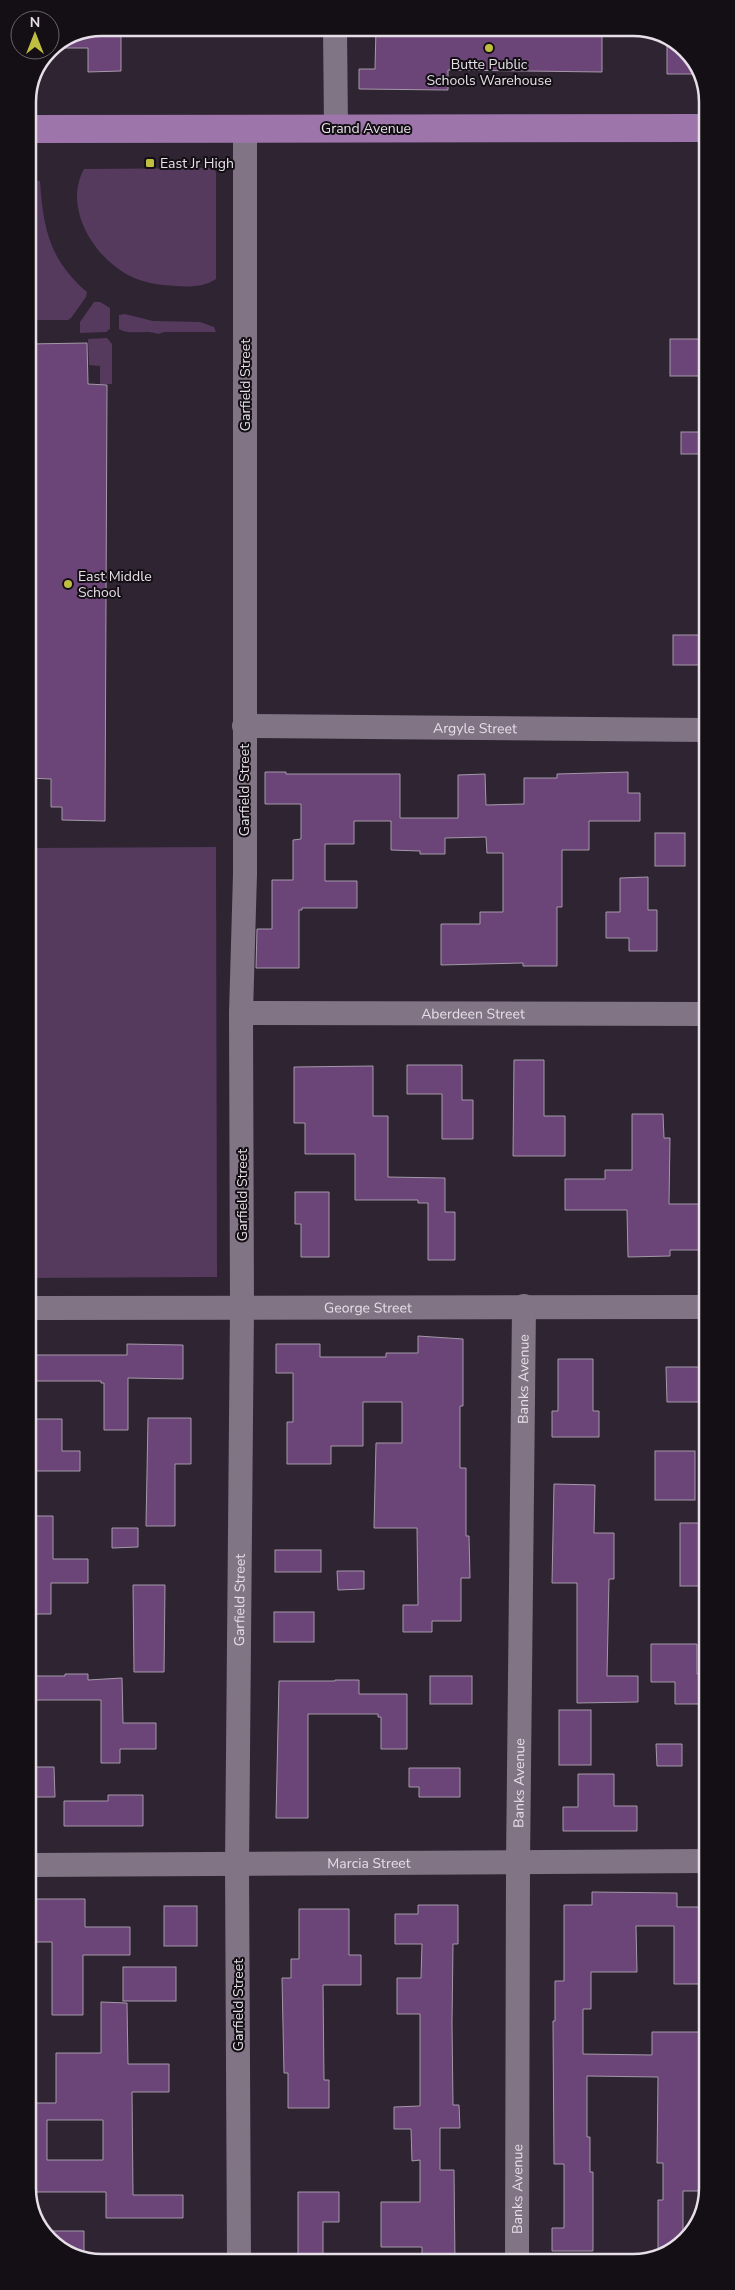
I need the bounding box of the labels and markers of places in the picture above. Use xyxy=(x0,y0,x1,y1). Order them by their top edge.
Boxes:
marker: Butte Public Schools Warehouse xyxy=(483,42,495,54)
place label: Butte Public Schools Warehouse xyxy=(426,55,552,90)
place label: East Jr High xyxy=(160,154,234,173)
marker: East Jr High xyxy=(144,157,156,169)
place label: East Middle School xyxy=(78,567,152,602)
marker: East Middle School xyxy=(62,578,74,590)

